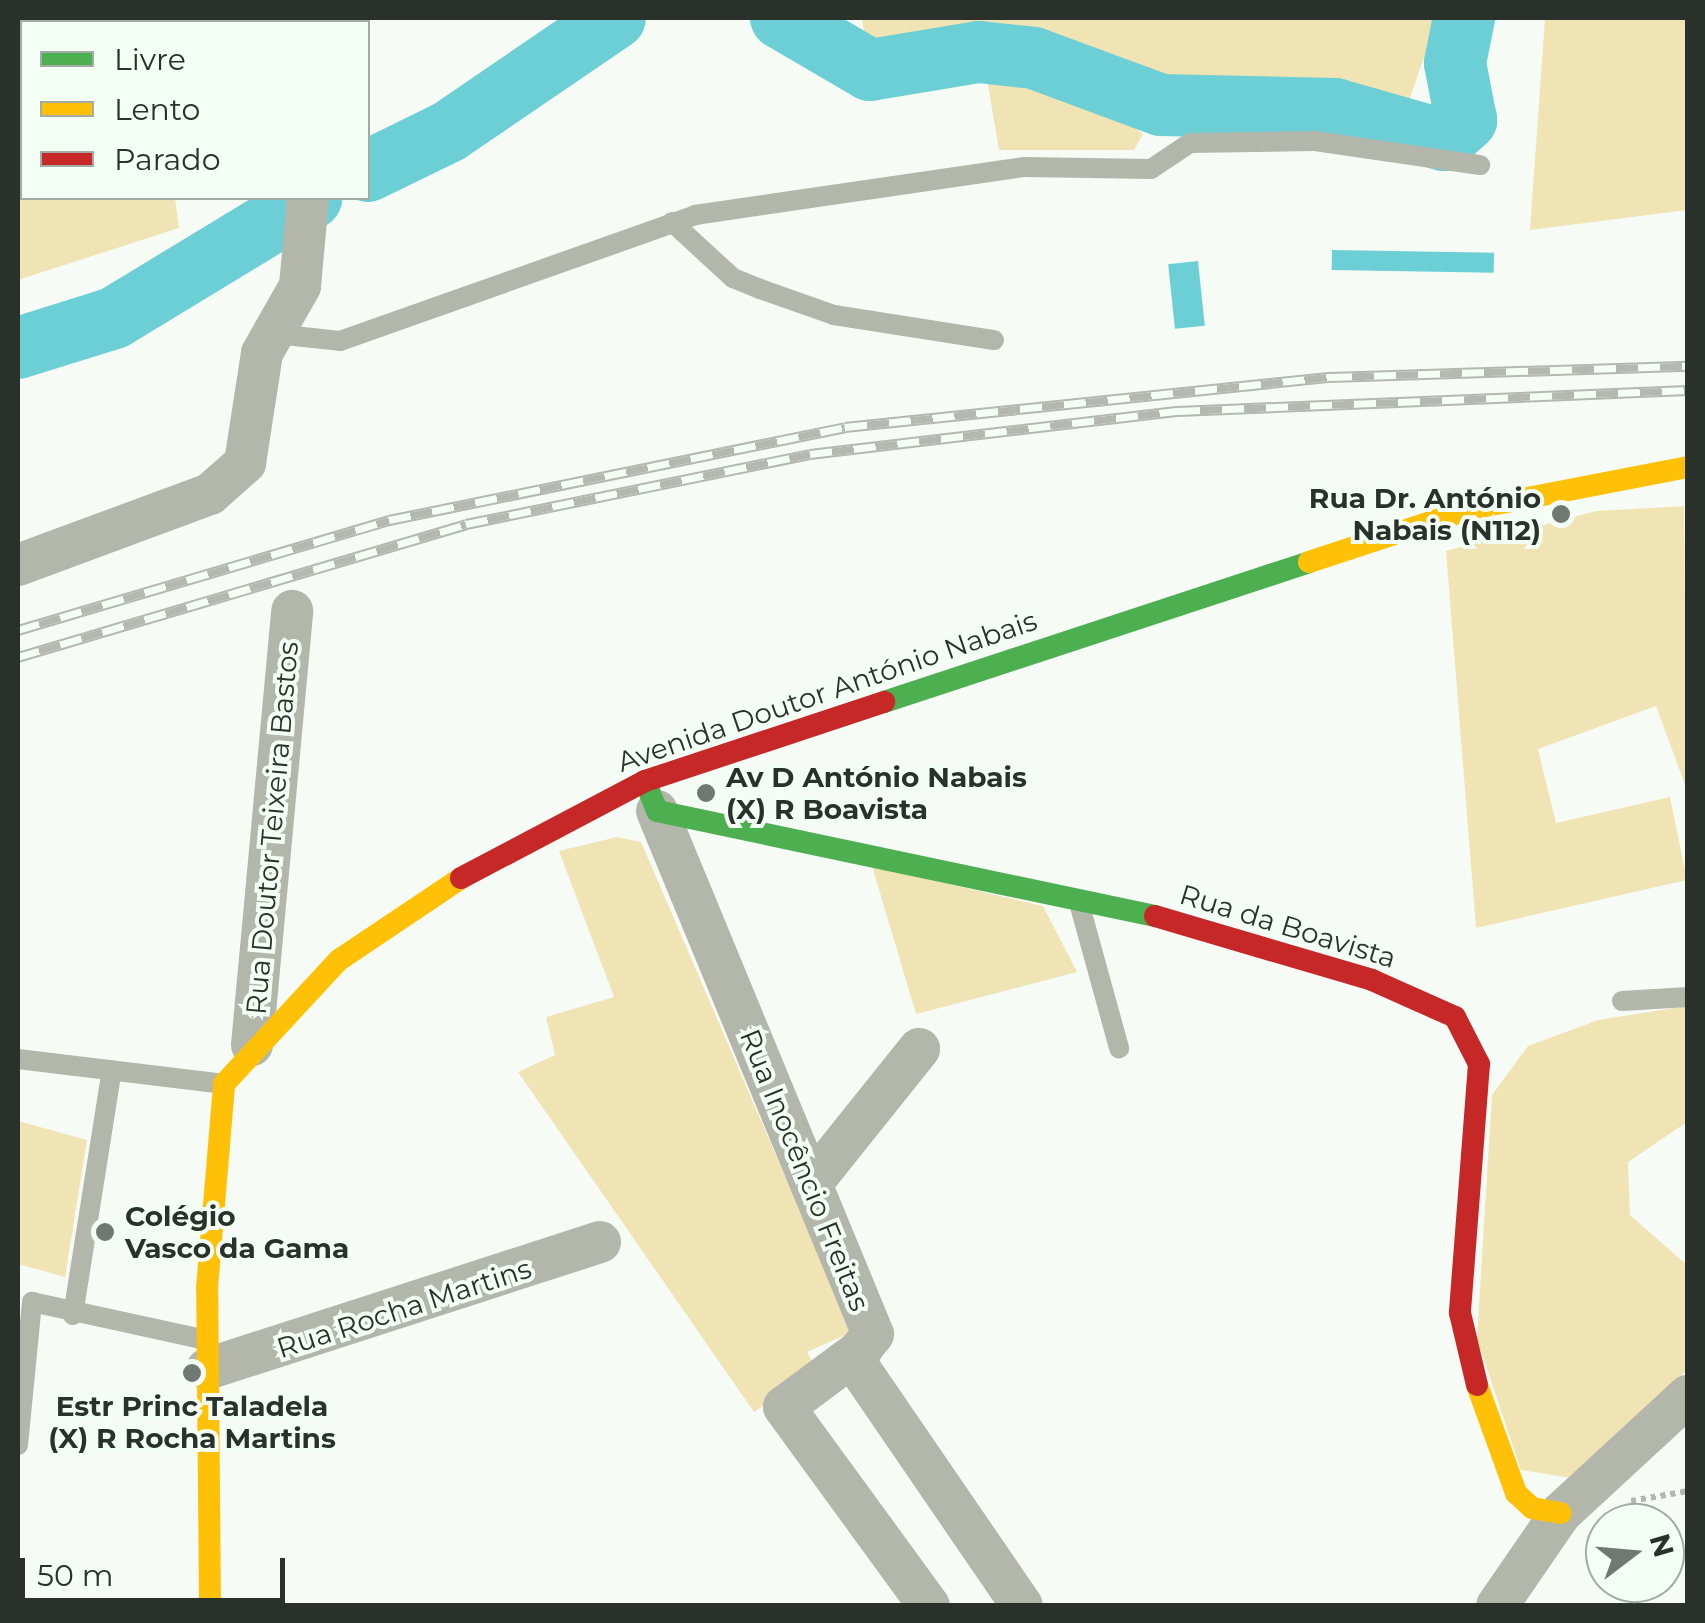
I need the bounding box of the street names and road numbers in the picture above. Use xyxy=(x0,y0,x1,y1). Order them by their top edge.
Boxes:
street label: Avenida Doutor António Nabais xyxy=(613,603,1041,779)
street label: Rua Doutor Teixeira Bastos xyxy=(239,640,305,1016)
street label: Rua da Boavista xyxy=(1176,877,1400,975)
street label: Rua Inocêncio Freitas xyxy=(733,1024,877,1316)
street label: Rua Rocha Martins xyxy=(273,1251,535,1365)

